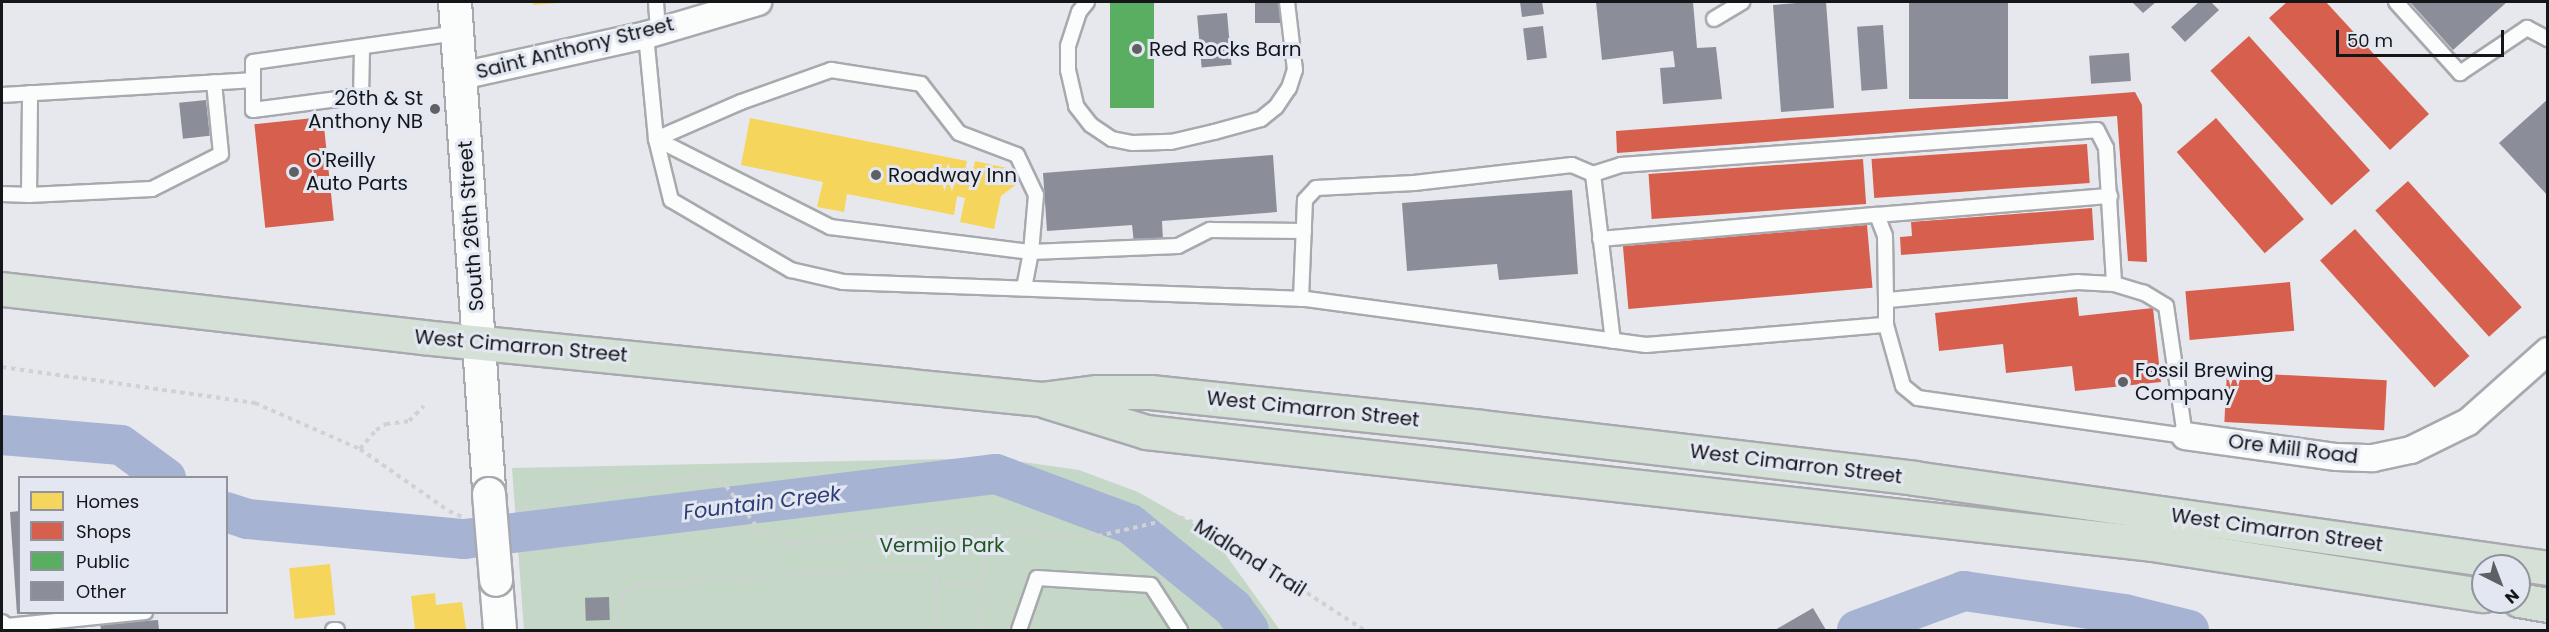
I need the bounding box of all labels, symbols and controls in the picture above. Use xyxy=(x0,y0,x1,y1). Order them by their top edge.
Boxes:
street label: Saint Anthony Street xyxy=(474,12,676,84)
scale bar xyxy=(2339,18,2507,56)
text: 50 m xyxy=(2347,28,2393,53)
place label: Red Rocks Barn xyxy=(1149,37,1302,61)
marker: Red Rocks Barn xyxy=(1130,42,1144,56)
place label: 26th & St Anthony NB xyxy=(308,86,423,133)
marker: 26th & St Anthony NB xyxy=(428,102,442,116)
street label: South 26th Street xyxy=(453,140,489,312)
place label: O'Reilly Auto Parts xyxy=(306,148,408,195)
place label: Roadway Inn xyxy=(888,163,1017,187)
marker: O'Reilly Auto Parts xyxy=(287,165,301,179)
marker: Roadway Inn xyxy=(869,168,883,182)
street label: West Cimarron Street xyxy=(413,325,629,367)
place label: Fossil Brewing Company xyxy=(2135,358,2274,405)
marker: Fossil Brewing Company xyxy=(2116,375,2130,389)
street label: West Cimarron Street xyxy=(1205,386,1421,432)
street label: Ore Mill Road xyxy=(2227,429,2359,469)
street label: West Cimarron Street xyxy=(1688,439,1904,489)
legend xyxy=(18,476,228,614)
water label: Fountain Creek xyxy=(682,481,842,525)
text: Homes xyxy=(76,489,139,514)
street label: West Cimarron Street xyxy=(2169,503,2385,557)
street label: Midland Trail xyxy=(1190,514,1310,602)
text: Shops xyxy=(76,519,131,544)
park label: Vermijo Park xyxy=(880,533,1004,557)
text: Public xyxy=(76,549,130,574)
north arrow xyxy=(2471,554,2531,614)
text: Other xyxy=(76,579,126,604)
text: N xyxy=(2500,584,2524,609)

